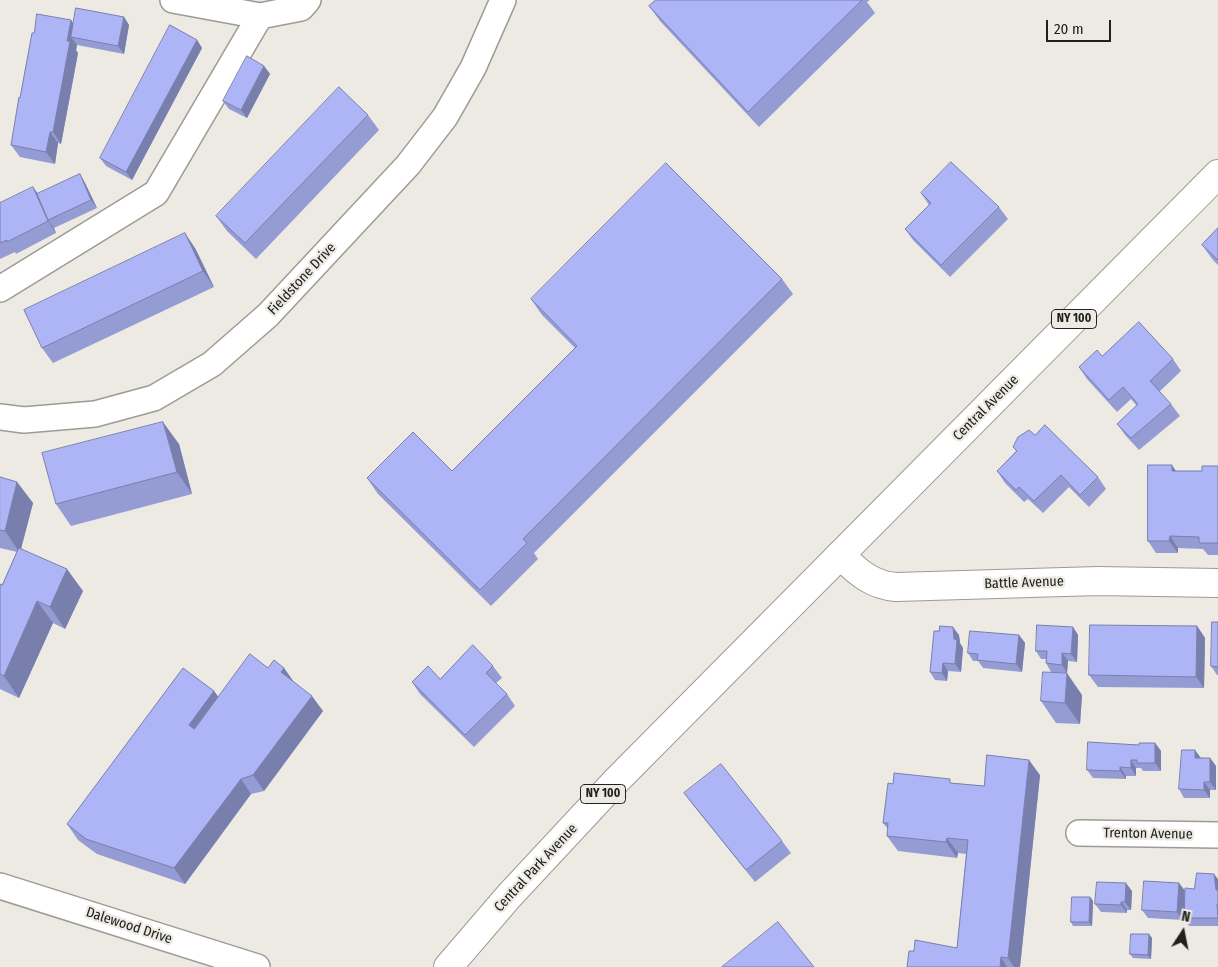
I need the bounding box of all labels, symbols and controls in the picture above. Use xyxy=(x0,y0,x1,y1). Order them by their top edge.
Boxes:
scale bar xyxy=(1048,10,1113,42)
text: 20 m xyxy=(1054,20,1084,38)
street label: Fieldstone Drive xyxy=(264,240,340,318)
road number: NY 100 xyxy=(1052,310,1096,328)
street label: Central Avenue xyxy=(950,372,1022,444)
street label: Battle Avenue xyxy=(984,573,1064,593)
road number: NY 100 xyxy=(580,784,626,804)
street label: Central Park Avenue xyxy=(491,821,581,915)
street label: Trenton Avenue xyxy=(1103,825,1193,843)
street label: Dalewood Drive xyxy=(84,904,174,948)
north arrow xyxy=(1158,907,1208,957)
text: N xyxy=(1180,908,1192,926)

